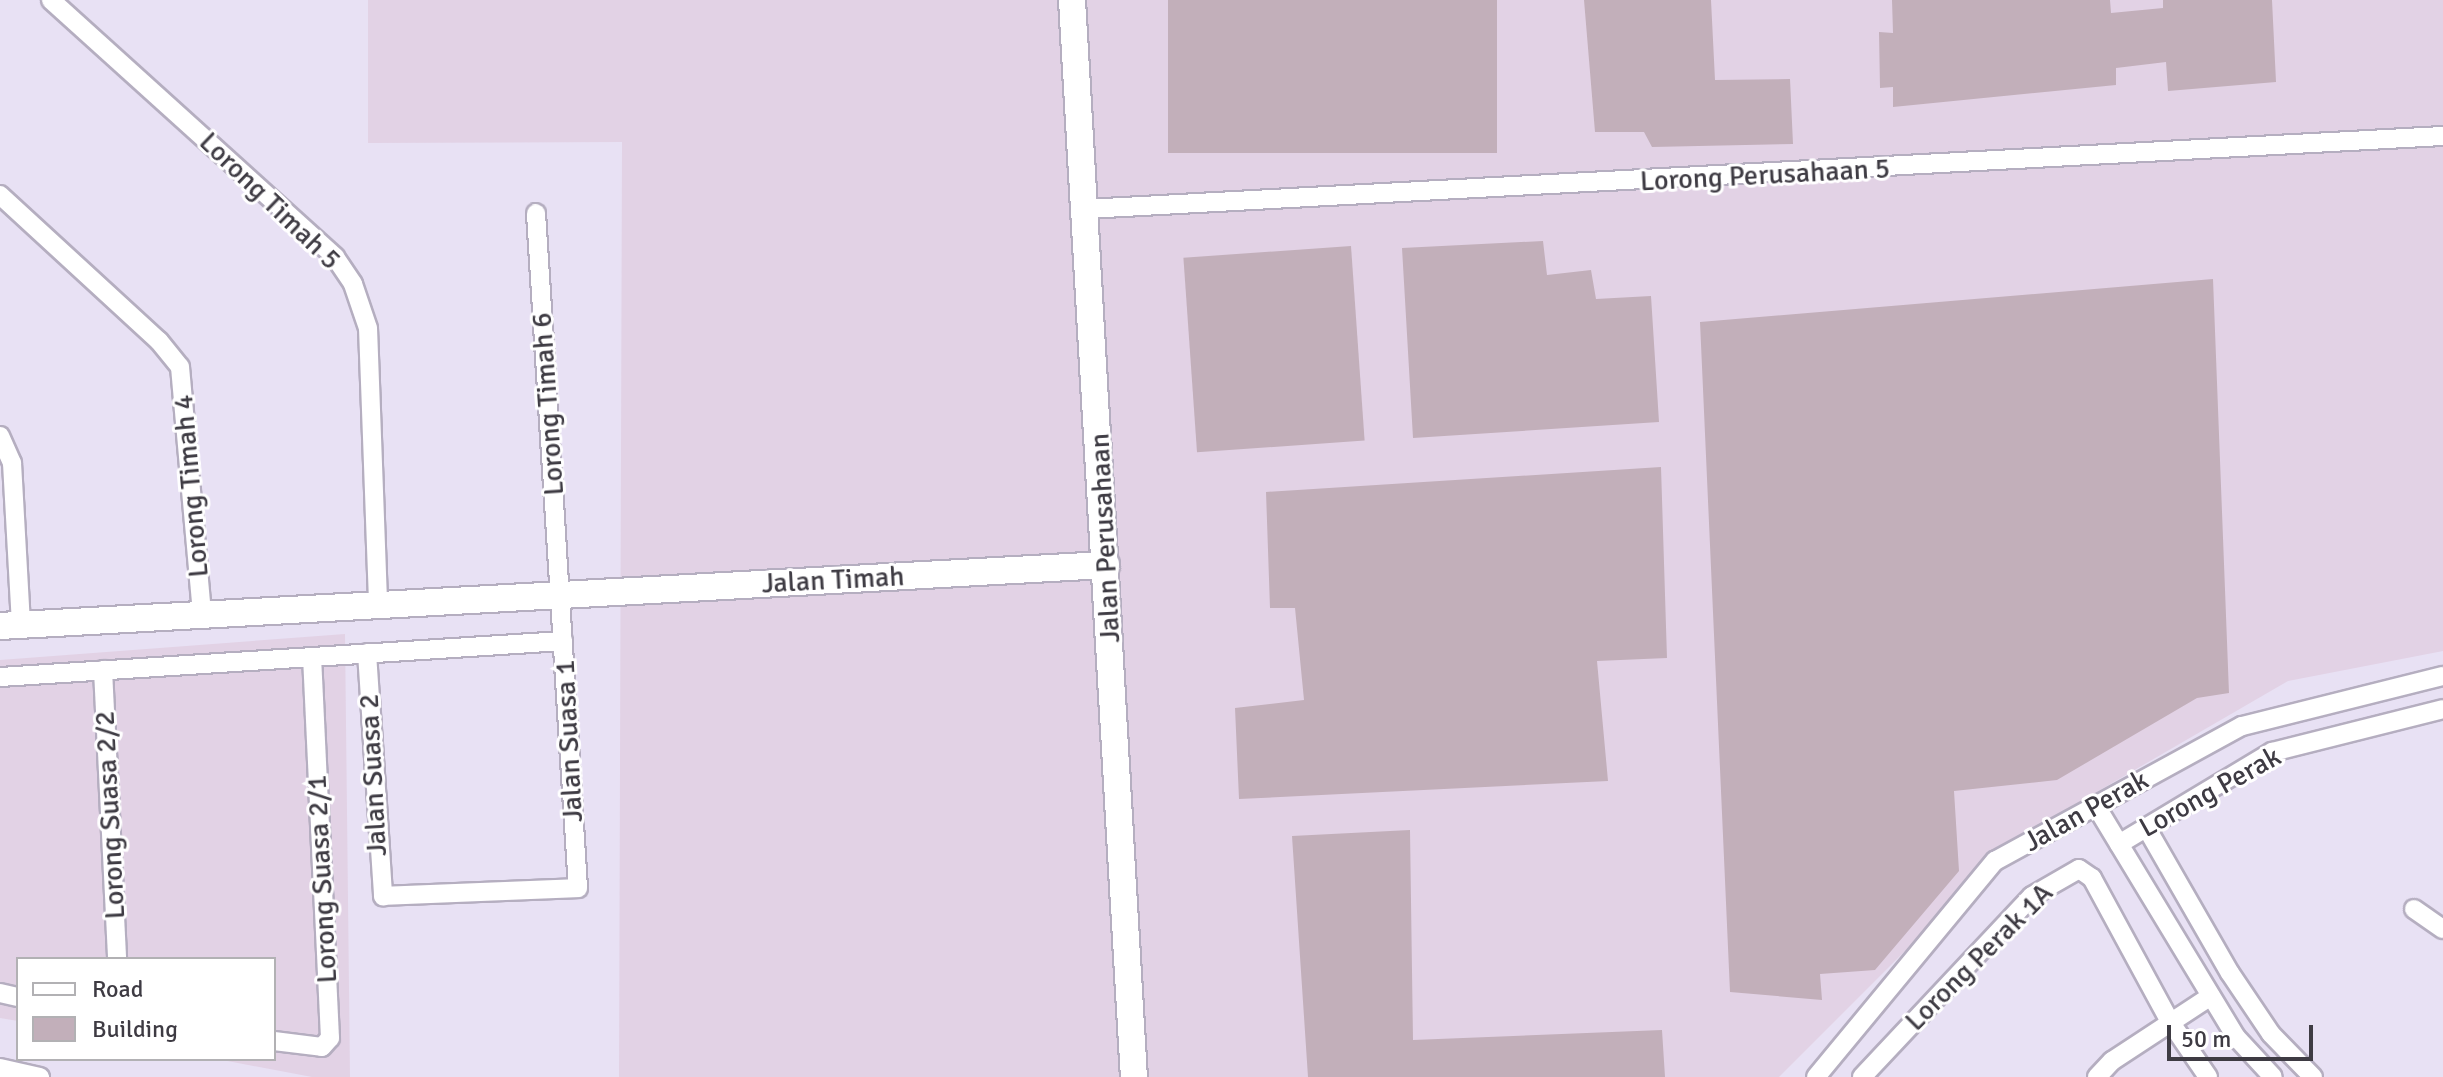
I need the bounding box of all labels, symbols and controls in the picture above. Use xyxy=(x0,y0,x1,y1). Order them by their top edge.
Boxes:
street label: Lorong Timah 5 xyxy=(192,125,348,277)
street label: Lorong Perusahaan 5 xyxy=(1639,152,1891,198)
street label: Lorong Timah 6 xyxy=(525,311,571,497)
street label: Lorong Timah 4 xyxy=(166,393,216,579)
street label: Jalan Perusahaan xyxy=(1083,432,1127,644)
street label: Jalan Timah xyxy=(761,559,905,601)
street label: Jalan Suasa 1 xyxy=(548,659,590,823)
street label: Jalan Suasa 2 xyxy=(352,693,394,857)
street label: Lorong Suasa 2/2 xyxy=(88,710,132,920)
street label: Lorong Perak xyxy=(2133,739,2287,845)
street label: Jalan Perak xyxy=(2018,763,2154,859)
street label: Lorong Suasa 2/1 xyxy=(300,774,344,984)
street label: Lorong Perak 1A xyxy=(1898,876,2060,1038)
legend xyxy=(16,957,276,1061)
text: Road xyxy=(92,974,143,1004)
scale bar xyxy=(2171,1009,2317,1059)
text: Building xyxy=(92,1014,178,1044)
text: 50 m xyxy=(2181,1024,2231,1054)

